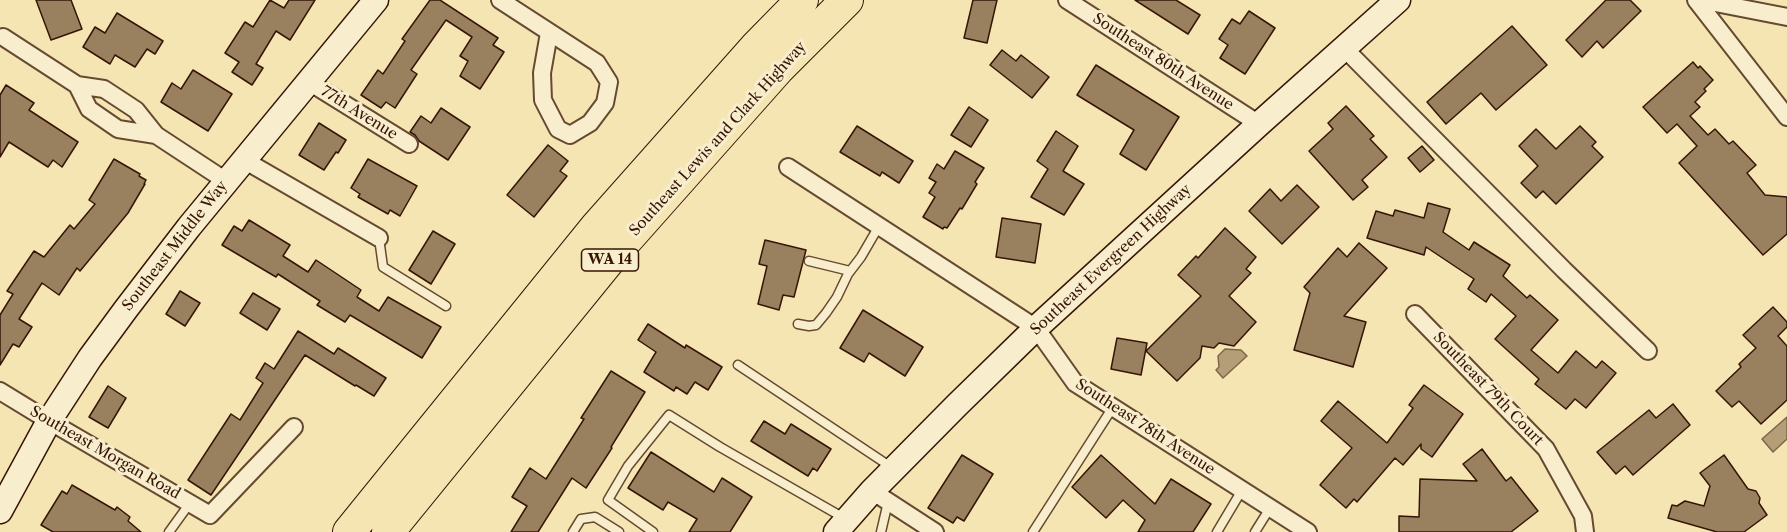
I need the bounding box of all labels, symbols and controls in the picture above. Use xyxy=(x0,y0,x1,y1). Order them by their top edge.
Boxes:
street label: Southeast 80th Avenue xyxy=(1089,10,1237,114)
street label: Southeast Lewis and Clark Highway xyxy=(626,38,810,240)
street label: 77th Avenue xyxy=(317,82,401,144)
street label: Southeast Middle Way xyxy=(119,177,231,315)
street label: Southeast Evergreen Highway xyxy=(1027,181,1195,339)
road number: WA 14 xyxy=(582,249,638,271)
street label: Southeast 79th Court xyxy=(1429,329,1547,449)
street label: Southeast 78th Avenue xyxy=(1072,375,1218,479)
street label: Southeast Morgan Road xyxy=(27,403,183,503)

